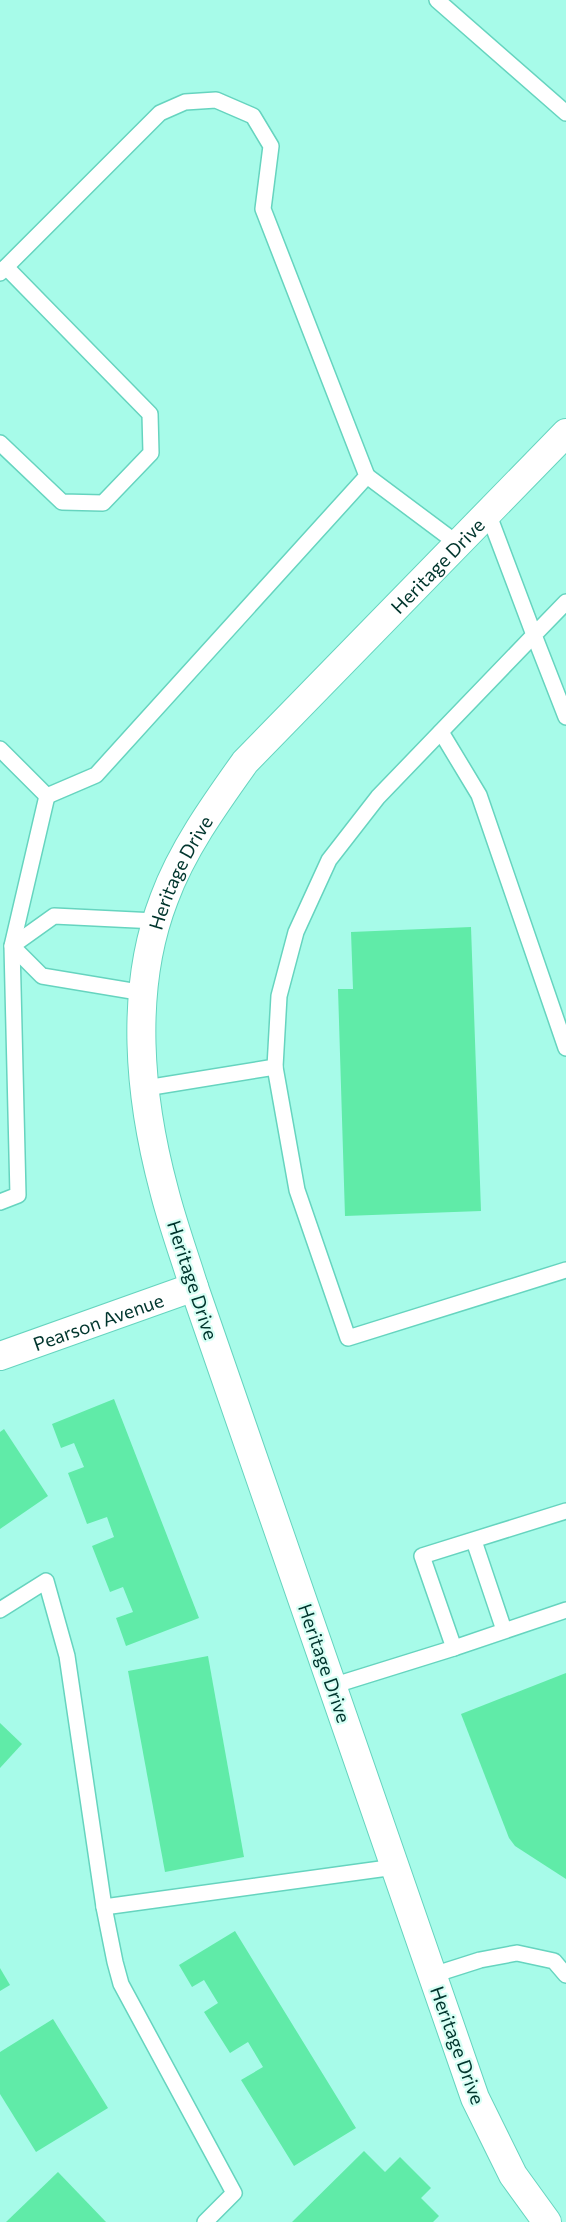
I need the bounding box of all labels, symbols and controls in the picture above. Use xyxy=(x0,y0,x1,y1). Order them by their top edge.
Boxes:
street label: Heritage Drive xyxy=(385,513,489,618)
street label: Heritage Drive xyxy=(143,811,217,932)
street label: Heritage Drive xyxy=(163,1217,223,1343)
street label: Pearson Avenue xyxy=(30,1287,166,1355)
street label: Heritage Drive xyxy=(294,1601,356,1725)
street label: Heritage Drive xyxy=(426,1983,490,2107)

